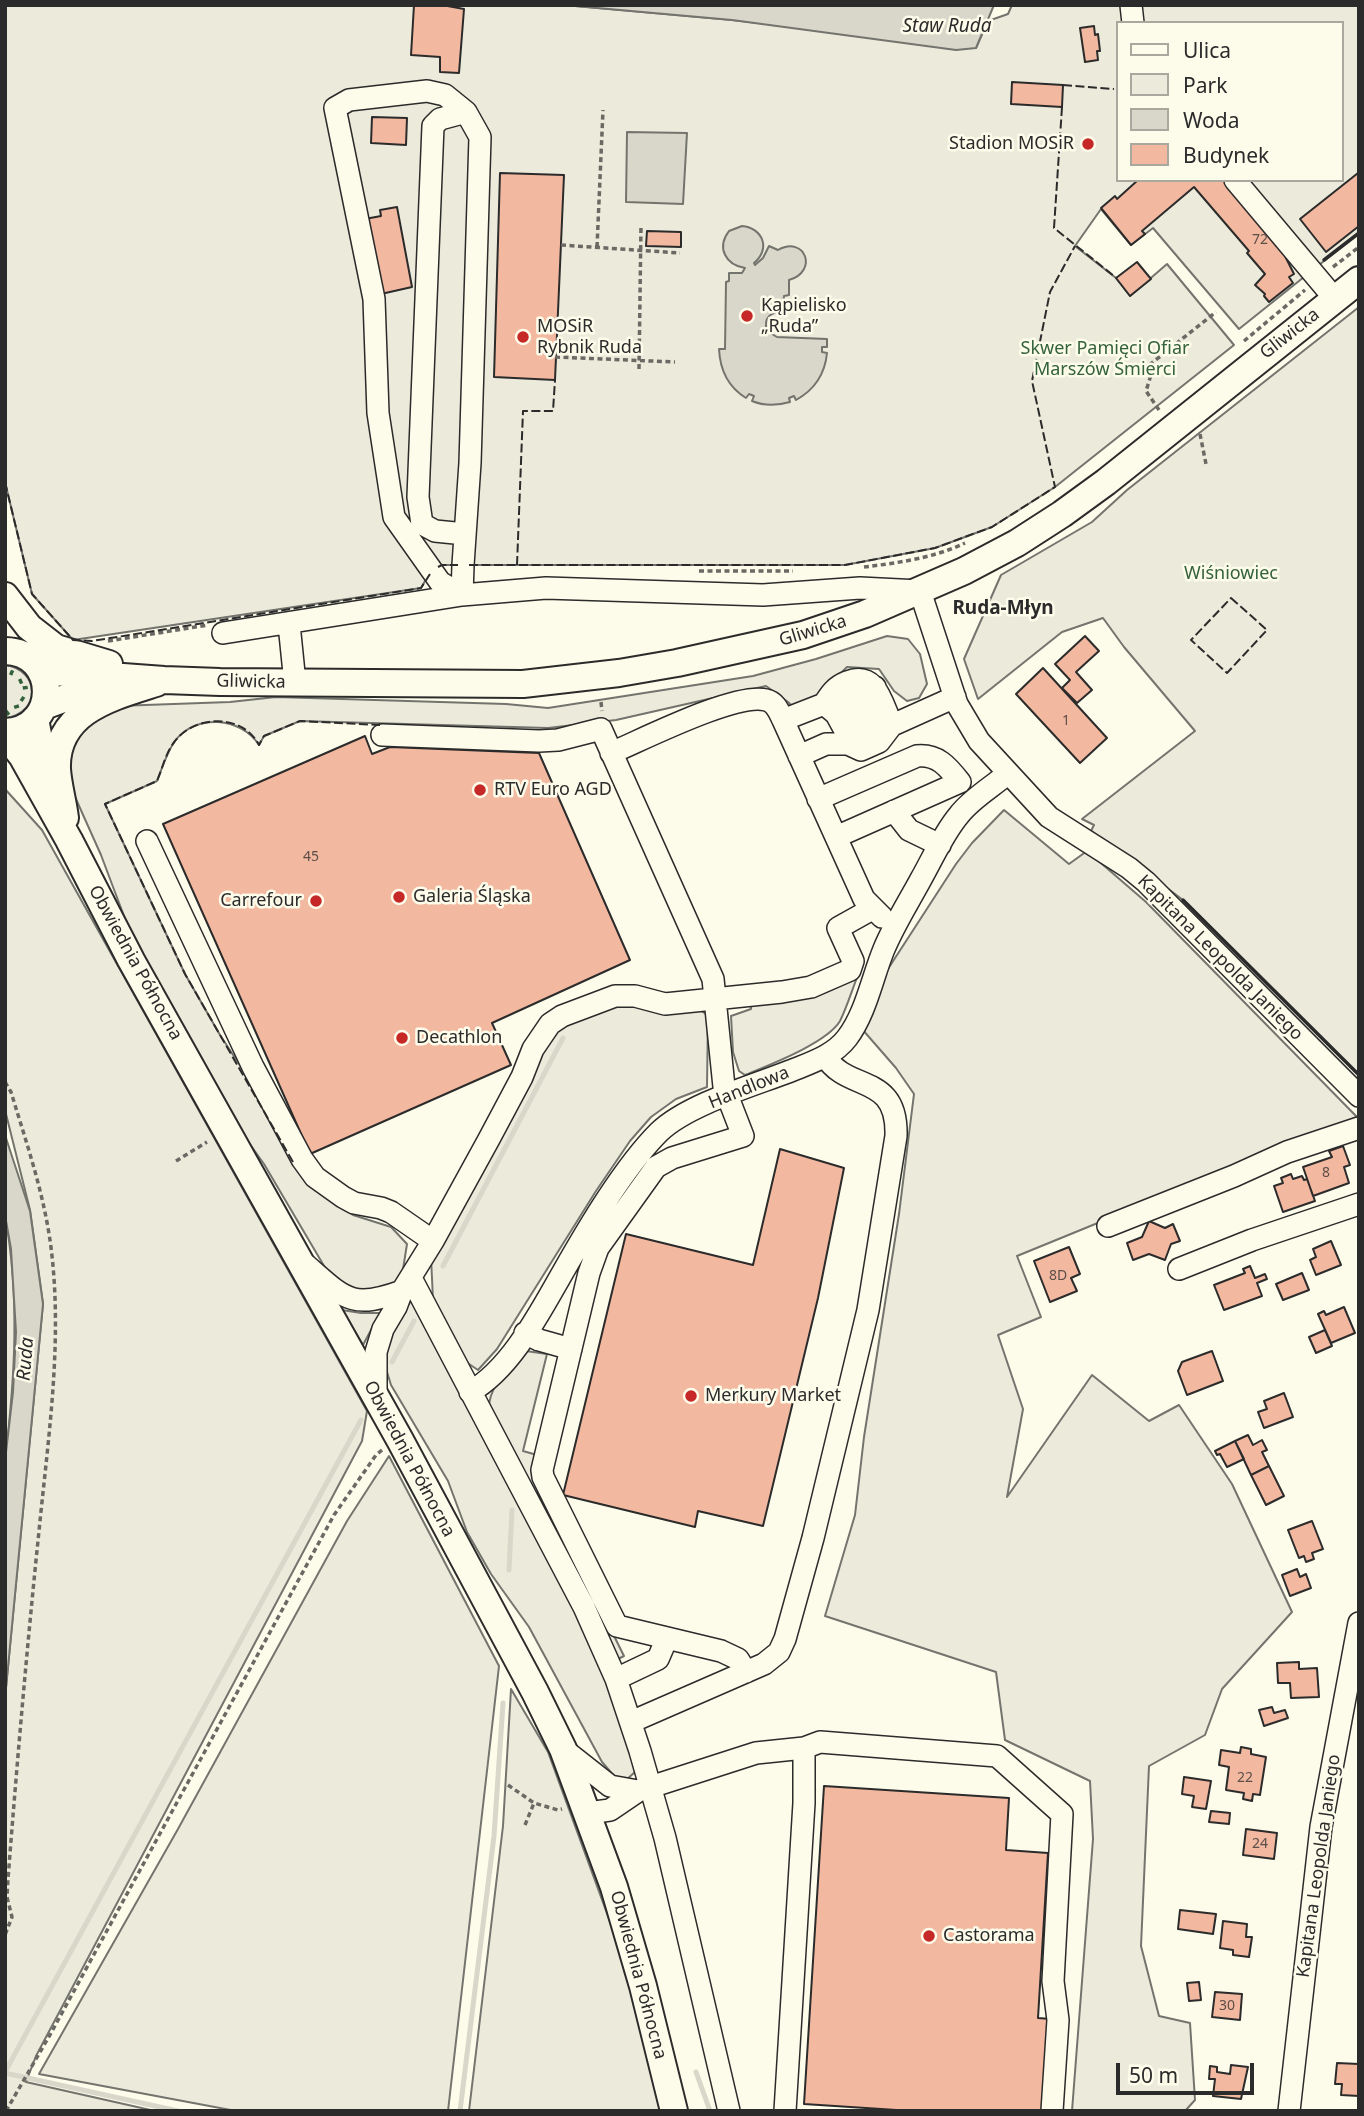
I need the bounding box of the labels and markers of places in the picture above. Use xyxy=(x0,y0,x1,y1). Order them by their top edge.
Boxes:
place label: Stadion MOSiR xyxy=(949,133,1074,155)
marker: Stadion MOSiR xyxy=(1080,136,1096,152)
place label: Kąpielisko „Ruda” xyxy=(761,295,847,338)
marker: Kąpielisko „Ruda” xyxy=(739,308,755,324)
place label: MOSiR Rybnik Ruda xyxy=(537,316,642,358)
marker: MOSiR Rybnik Ruda xyxy=(515,329,531,345)
place label: RTV Euro AGD xyxy=(494,779,612,801)
marker: RTV Euro AGD xyxy=(472,782,488,798)
place label: Galeria Śląska xyxy=(413,886,531,908)
marker: Galeria Śląska xyxy=(391,889,407,905)
place label: Carrefour xyxy=(220,890,302,912)
marker: Carrefour xyxy=(308,893,324,909)
place label: Decathlon xyxy=(416,1027,502,1049)
marker: Decathlon xyxy=(394,1030,410,1046)
place label: Merkury Market xyxy=(705,1385,841,1407)
marker: Merkury Market xyxy=(683,1388,699,1404)
place label: Castorama xyxy=(943,1925,1035,1947)
marker: Castorama xyxy=(921,1928,937,1944)

